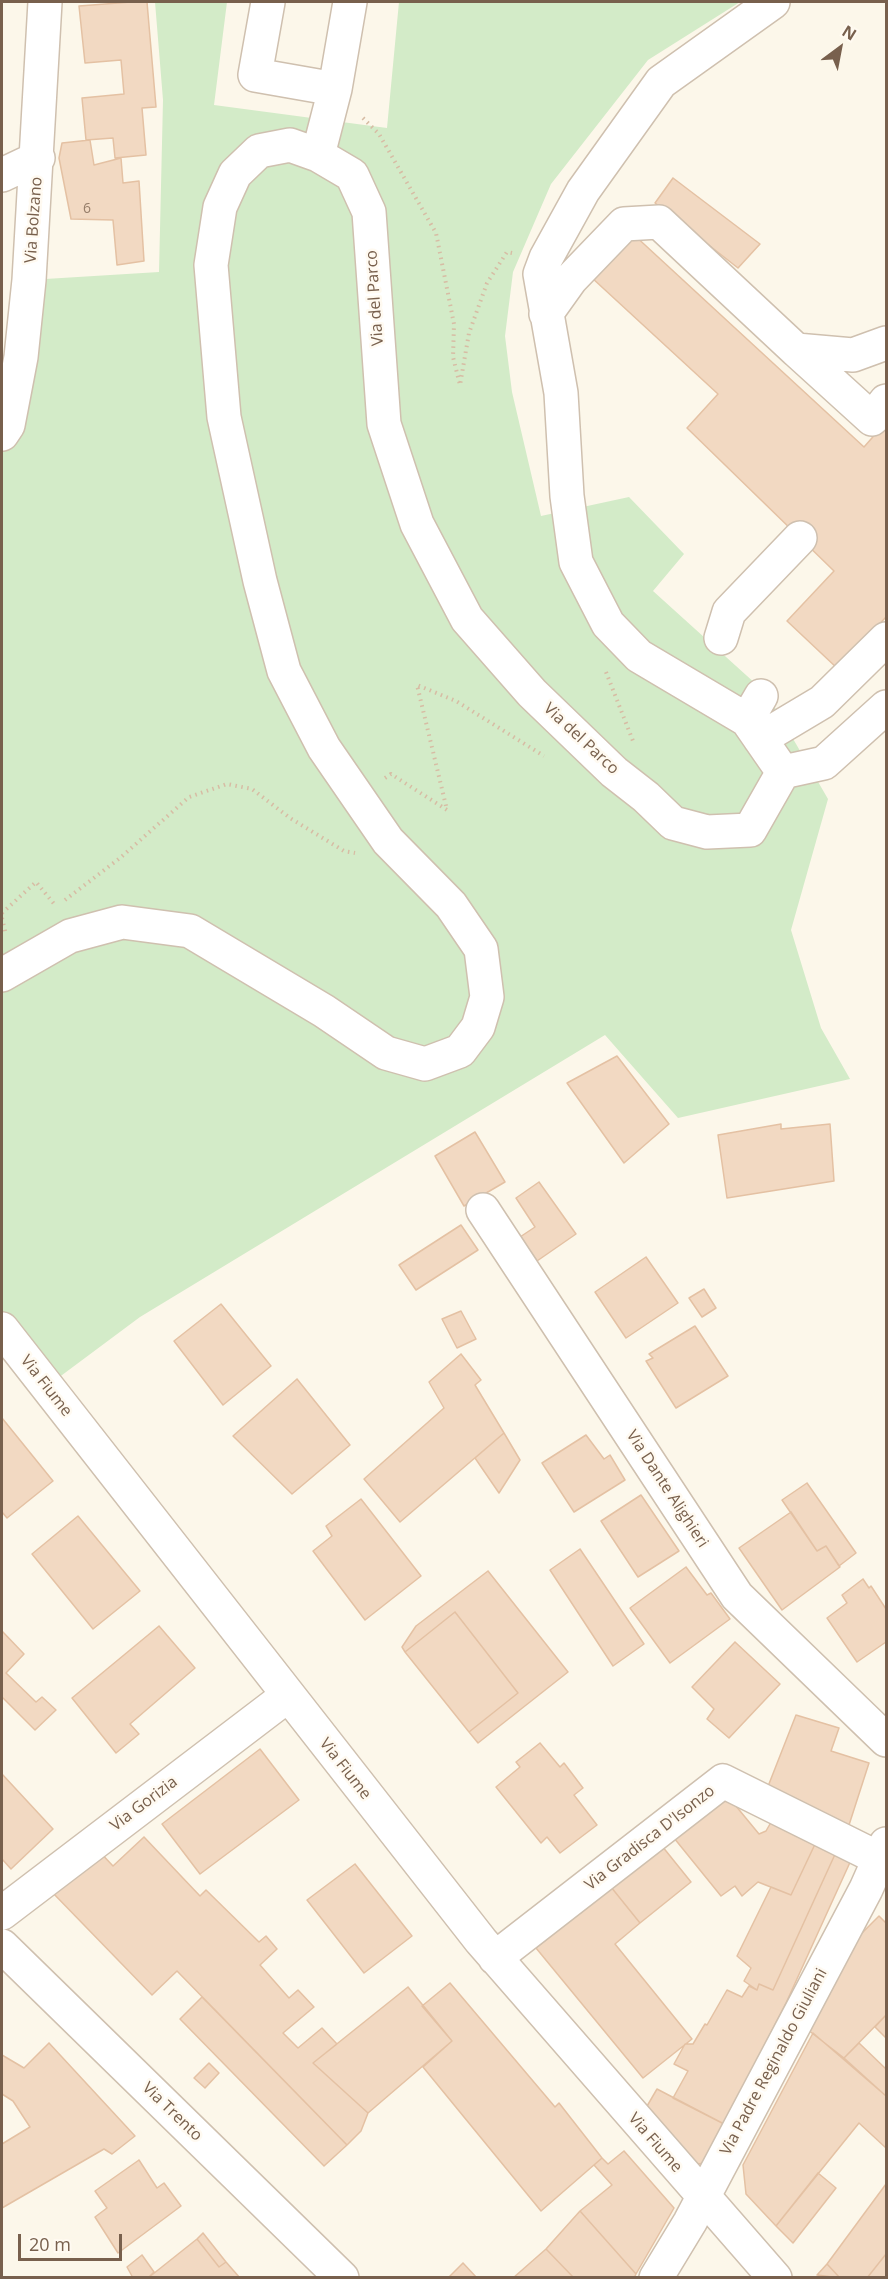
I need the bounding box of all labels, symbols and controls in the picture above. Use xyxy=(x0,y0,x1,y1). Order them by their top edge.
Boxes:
north arrow xyxy=(810,18,870,78)
text: N xyxy=(838,20,861,46)
street label: Via Bolzano xyxy=(21,176,47,264)
house number: 6 xyxy=(83,201,91,217)
street label: Via del Parco xyxy=(362,249,388,347)
street label: Via del Parco xyxy=(539,699,623,779)
street label: Via Fiume xyxy=(16,1352,76,1420)
street label: Via Dante Alighieri xyxy=(622,1427,712,1551)
street label: Via Fiume xyxy=(315,1735,375,1803)
street label: Via Gorizia xyxy=(107,1773,181,1835)
street label: Via Gradisca D'Isonzo xyxy=(581,1781,719,1895)
street label: Via Padre Reginaldo Giuliani xyxy=(717,1965,831,2159)
street label: Via Trento xyxy=(138,2079,206,2145)
street label: Via Fiume xyxy=(624,2109,686,2177)
scale bar xyxy=(21,2222,124,2260)
text: 20 m xyxy=(29,2232,71,2256)

